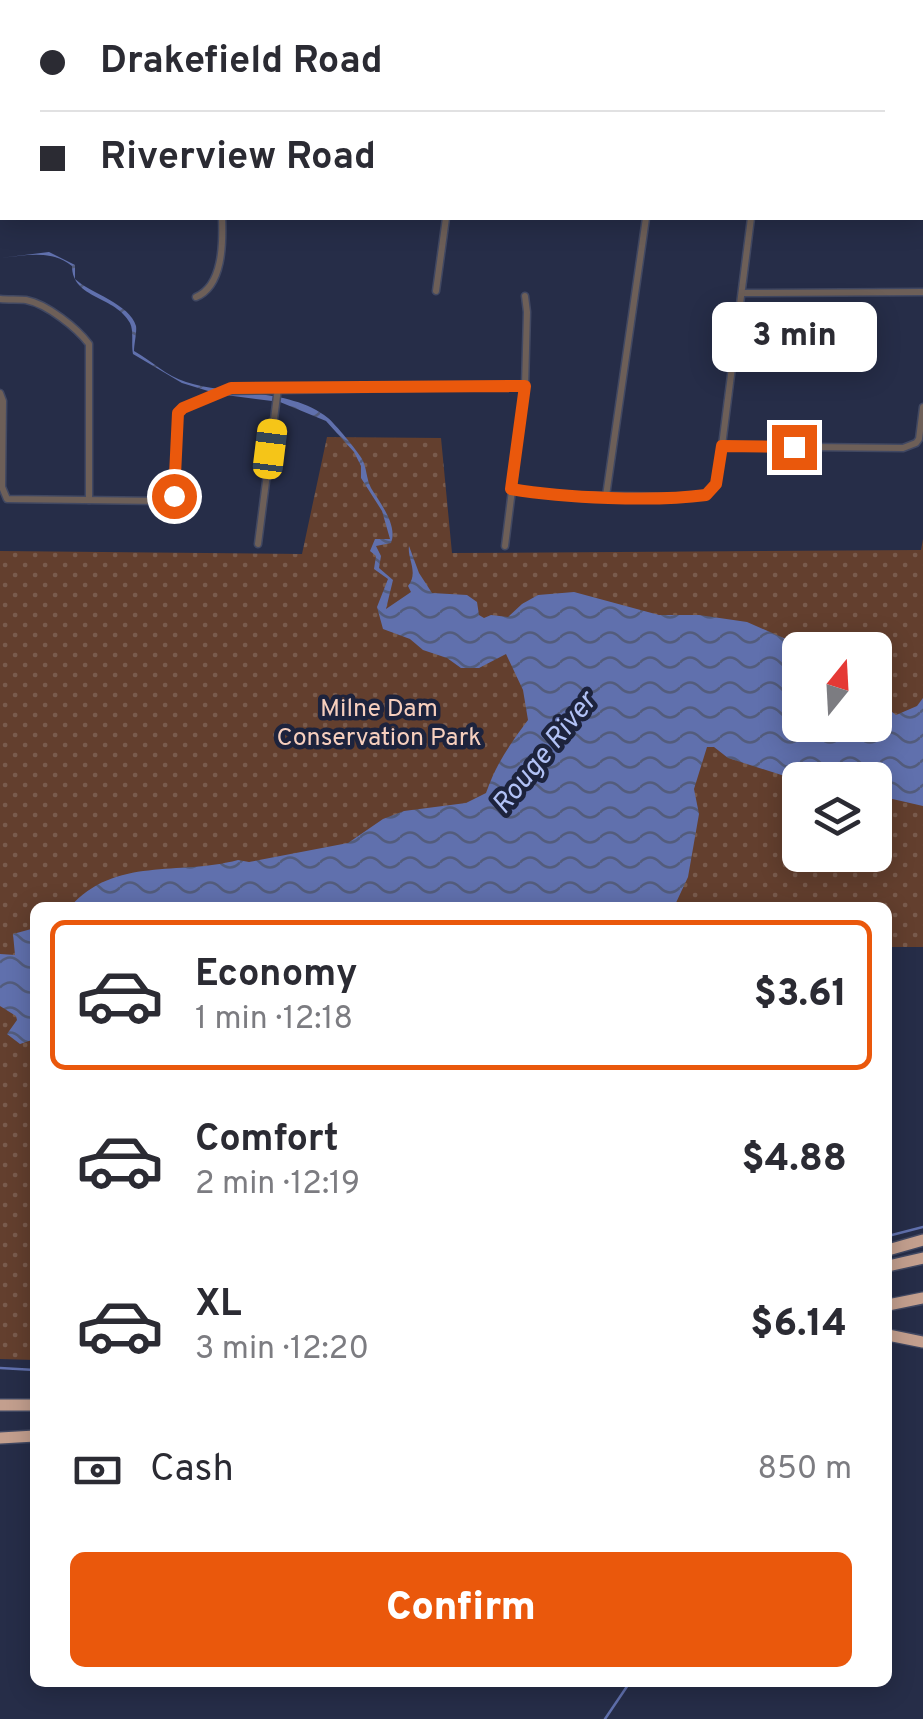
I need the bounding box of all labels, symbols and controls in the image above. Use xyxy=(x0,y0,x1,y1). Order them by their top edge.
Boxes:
text: Drakefield Road xyxy=(100,38,383,87)
text: Riverview Road xyxy=(100,134,376,183)
callout: 3 min xyxy=(712,302,876,372)
text: 3 min xyxy=(752,317,837,357)
car xyxy=(251,417,289,481)
route end xyxy=(772,425,817,470)
route start xyxy=(152,474,197,519)
north arrow xyxy=(782,632,892,742)
map controls xyxy=(782,632,892,872)
water label: Rouge River xyxy=(485,684,607,822)
park label: Milne Dam Conservation Park xyxy=(276,694,482,755)
button: layers xyxy=(782,762,892,872)
icon: car xyxy=(75,950,165,1040)
text: Economy xyxy=(195,951,357,1000)
text: $3.61 xyxy=(754,971,847,1020)
text: 1 min · 12:18 xyxy=(195,1000,353,1040)
icon: car xyxy=(75,1115,165,1205)
text: Comfort xyxy=(195,1116,339,1165)
text: $4.88 xyxy=(742,1136,847,1185)
text: 2 min · 12:19 xyxy=(195,1165,360,1205)
icon: car xyxy=(75,1280,165,1370)
text: XL xyxy=(195,1281,242,1330)
text: $6.14 xyxy=(750,1301,847,1350)
text: 3 min · 12:20 xyxy=(195,1330,369,1370)
icon: cash xyxy=(70,1443,125,1498)
text: Cash xyxy=(150,1446,234,1495)
text: 850 m xyxy=(757,1450,852,1490)
button: Confirm xyxy=(70,1552,852,1667)

